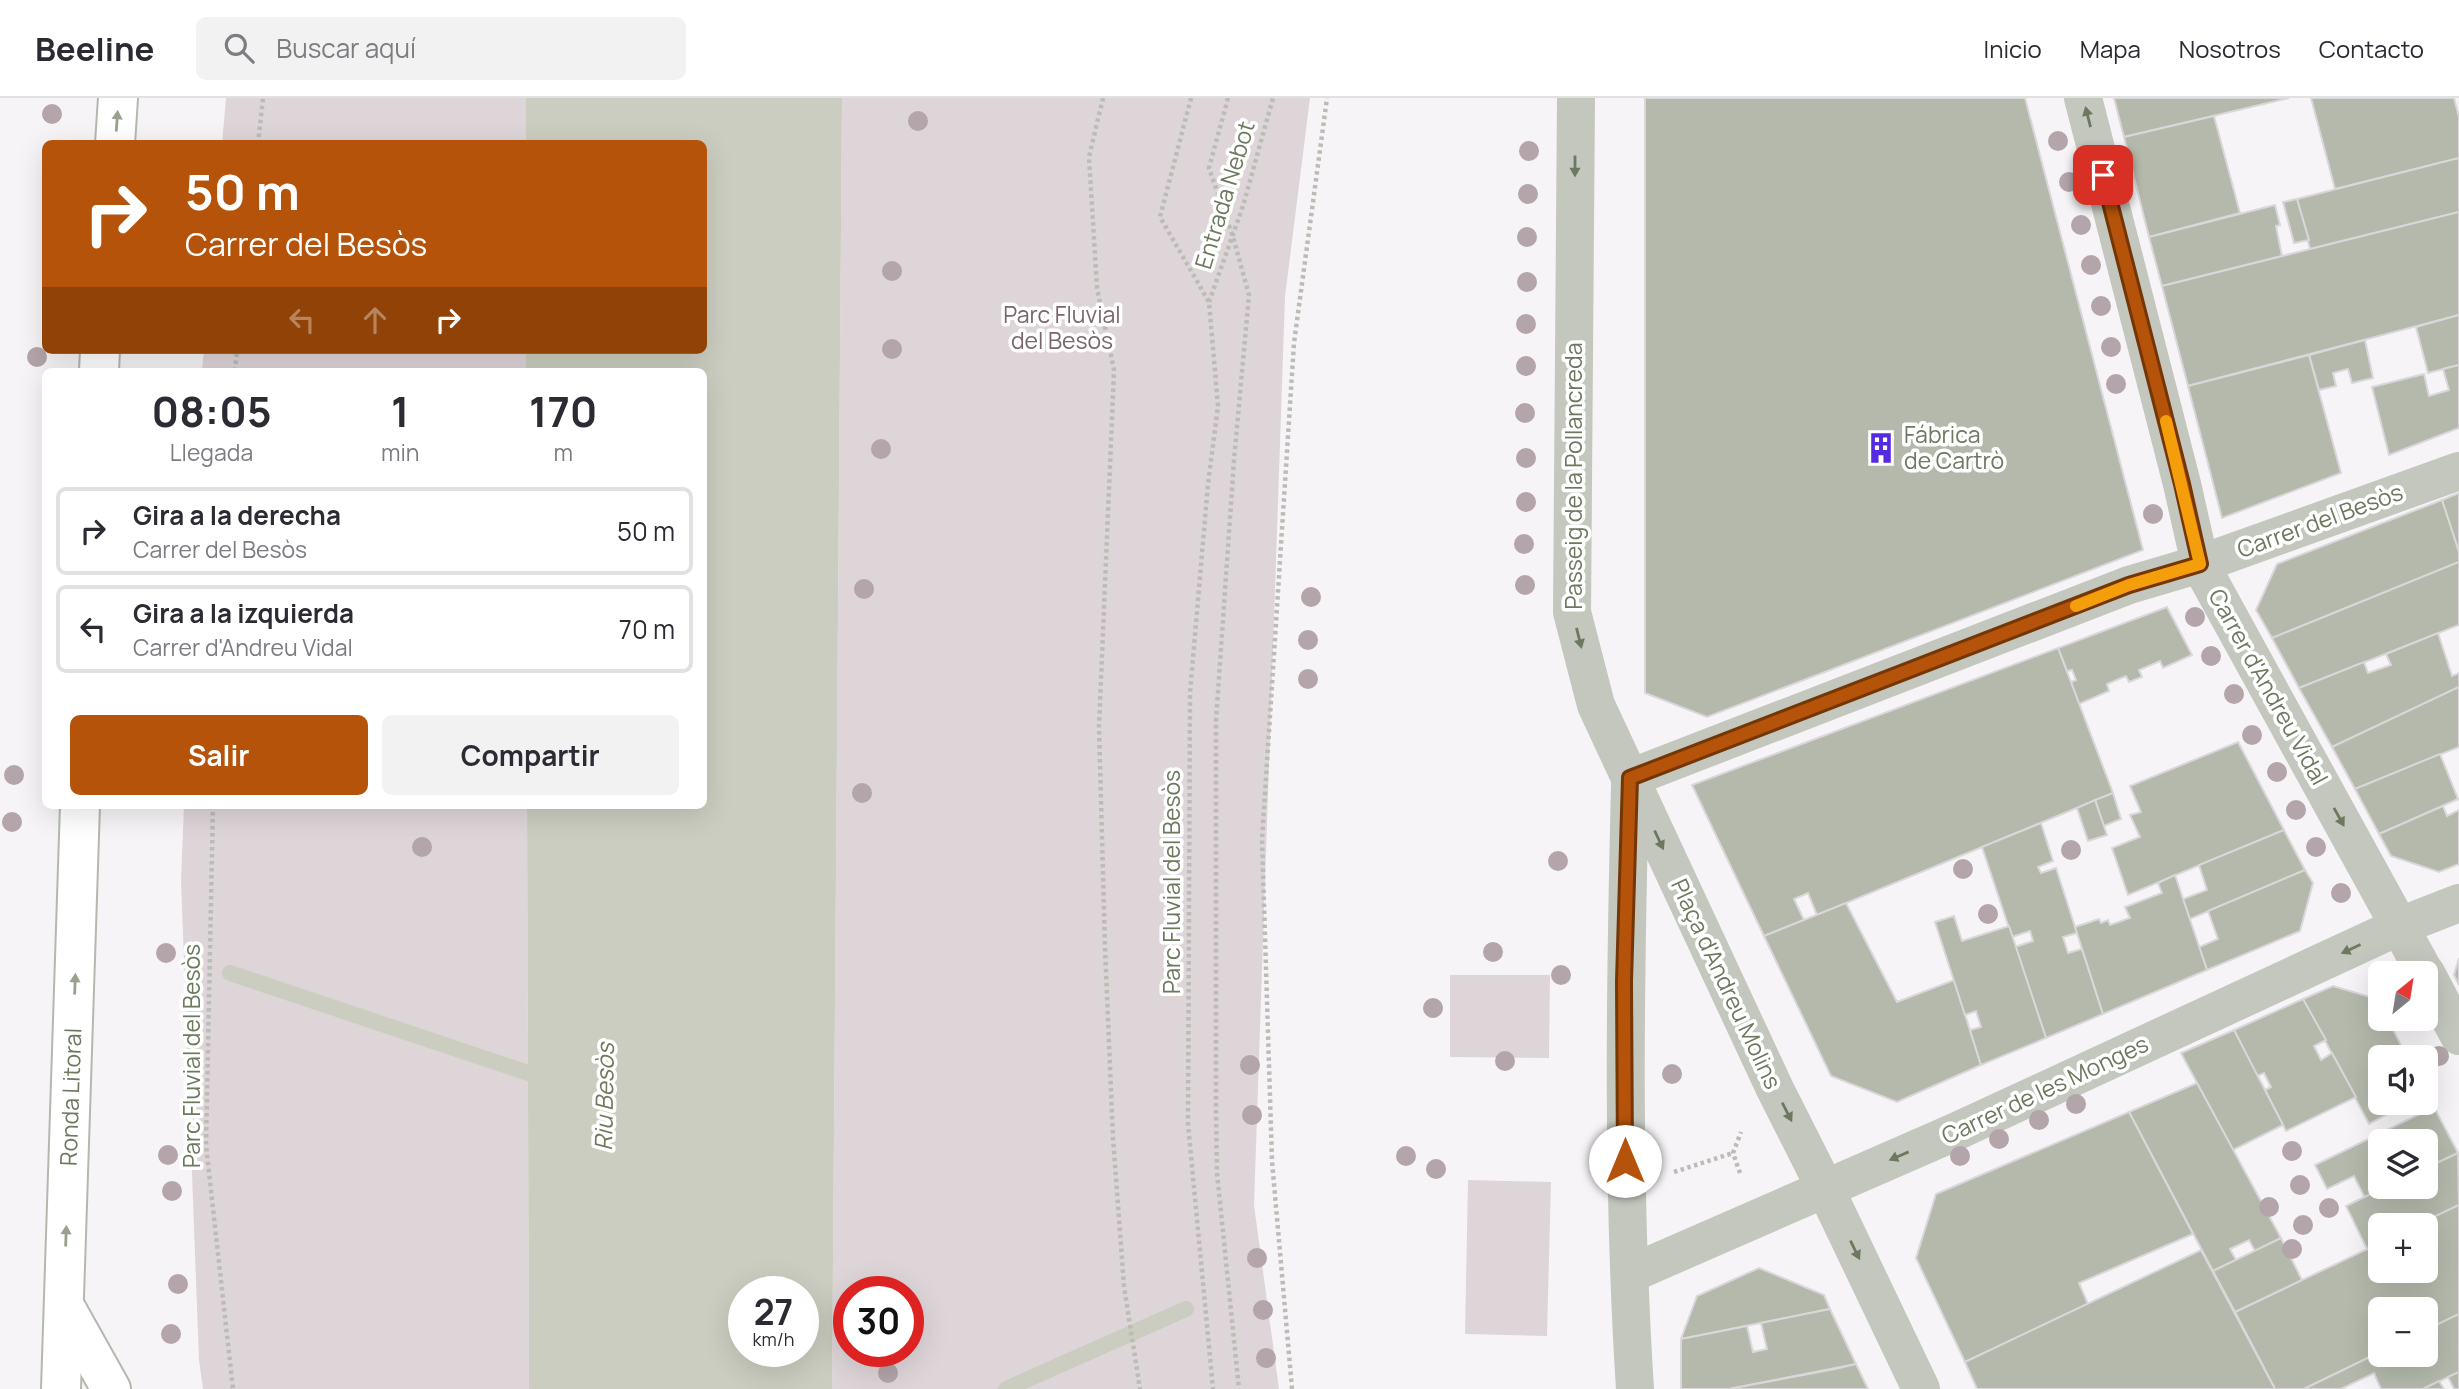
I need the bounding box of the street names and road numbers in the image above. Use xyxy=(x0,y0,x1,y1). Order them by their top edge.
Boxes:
street label: Entrada Nebot xyxy=(1186,117,1262,273)
street label: Passeig de la Pollancreda xyxy=(1557,343,1589,609)
street label: Carrer del Besòs xyxy=(2232,475,2407,565)
street label: Carrer d'Andreu Vidal xyxy=(2202,583,2336,790)
street label: Parc Fluvial del Besòs xyxy=(1155,770,1187,994)
street label: Plaça d'Andreu Molins xyxy=(1664,873,1790,1094)
street label: Parc Fluvial del Besòs xyxy=(175,944,207,1168)
street label: Ronda Litoral xyxy=(52,1027,88,1167)
street label: Carrer de les Monges xyxy=(1936,1027,2153,1151)

